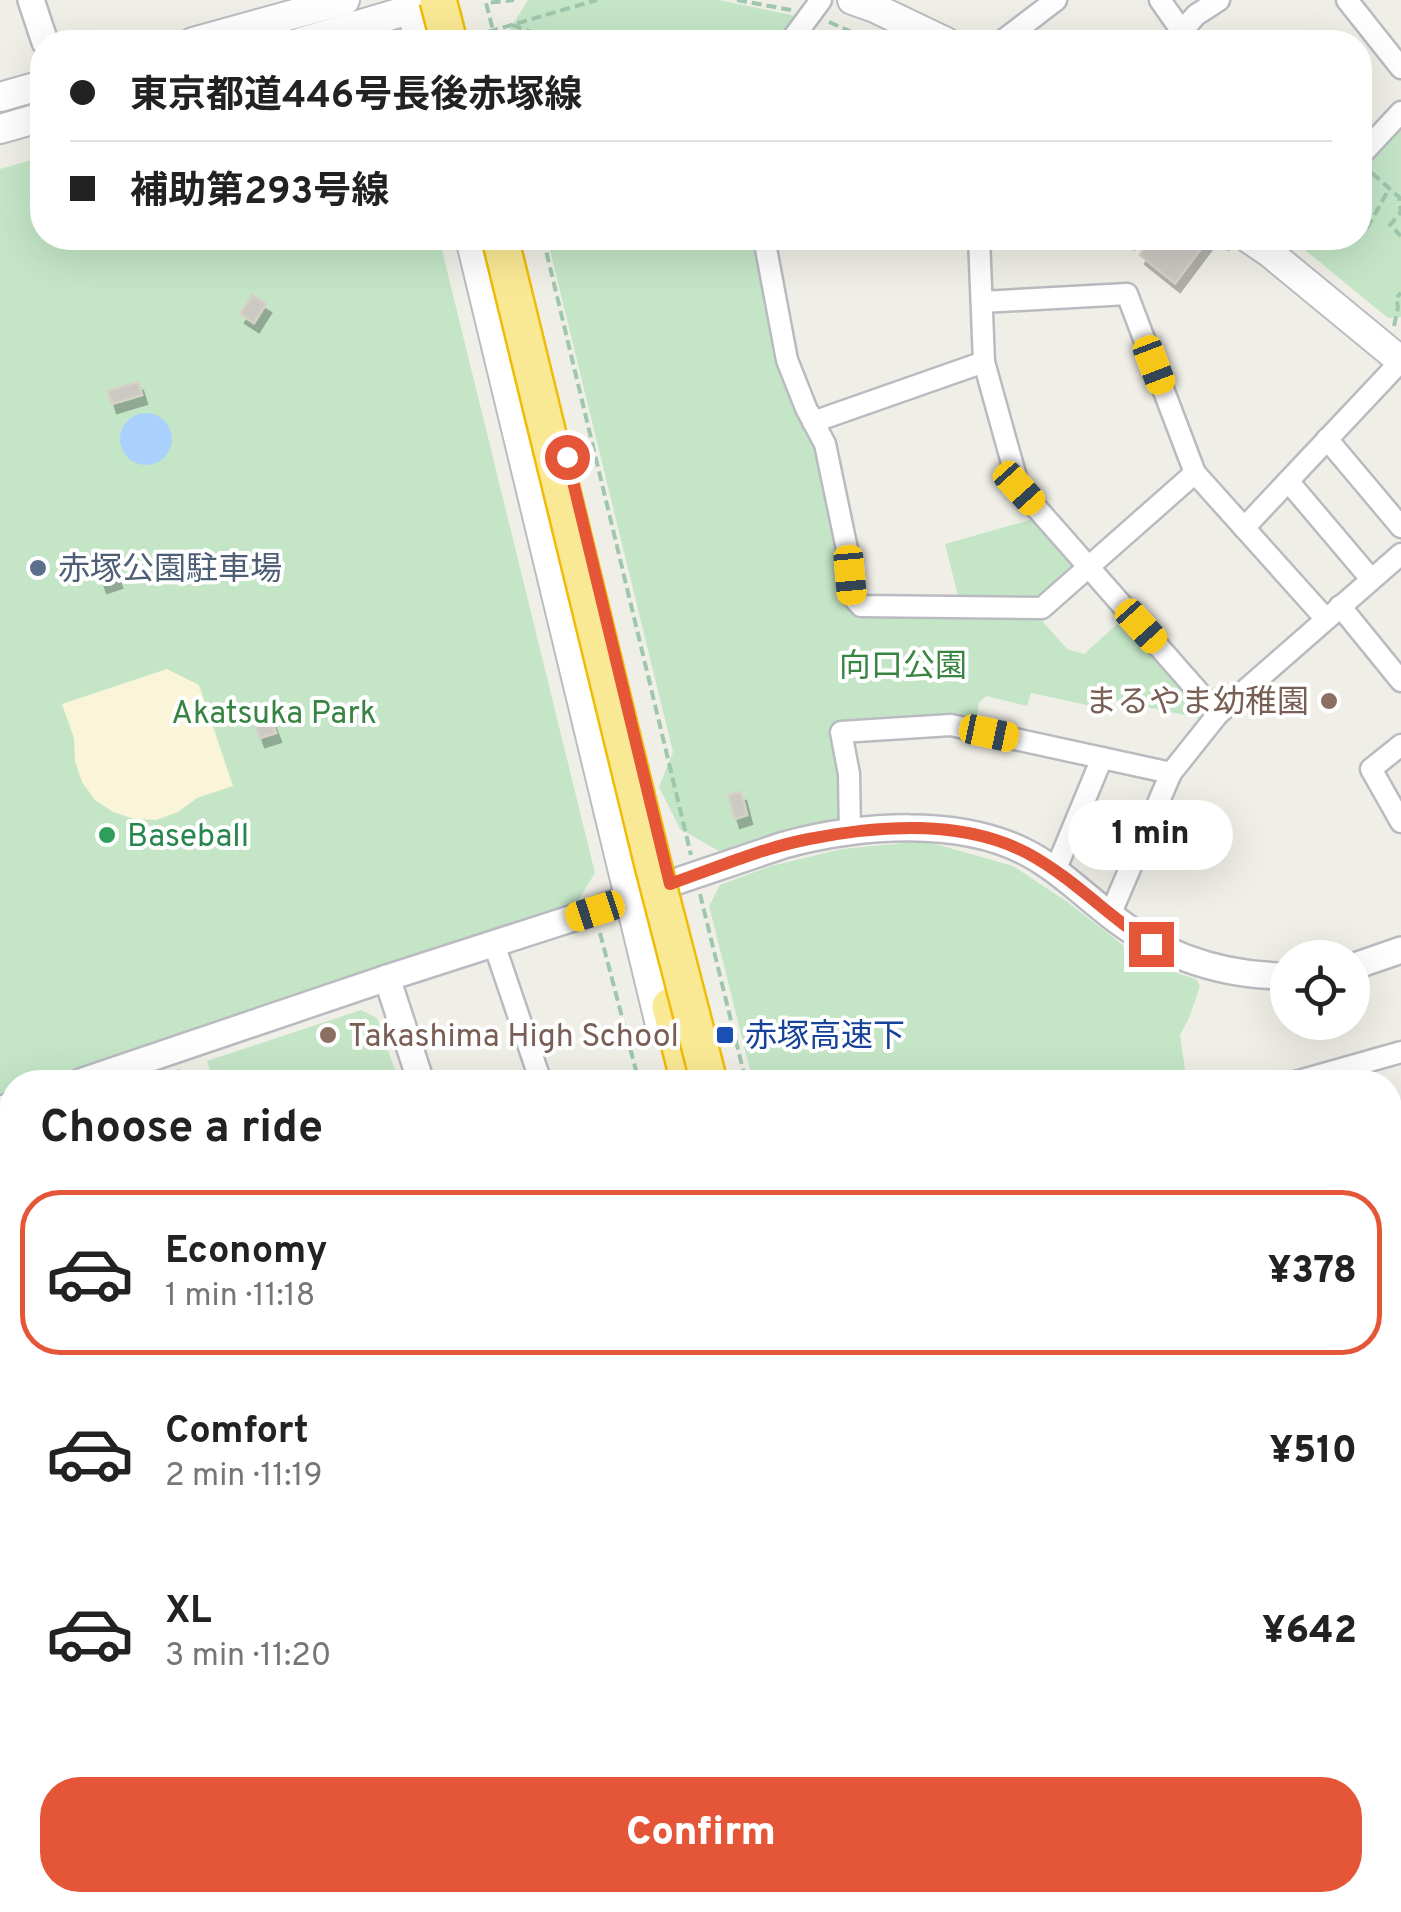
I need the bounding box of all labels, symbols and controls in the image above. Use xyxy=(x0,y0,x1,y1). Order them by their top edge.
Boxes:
text: 東京都道446号長後赤塚線 xyxy=(130,73,582,122)
text: 補助第293号線 xyxy=(130,169,389,218)
car xyxy=(1129,332,1179,398)
route start xyxy=(545,435,590,480)
car xyxy=(988,456,1050,520)
car xyxy=(832,544,868,606)
place label: 赤塚公園駐車場 xyxy=(58,551,282,591)
marker: 赤塚公園駐車場 xyxy=(27,557,49,579)
car xyxy=(1110,594,1172,658)
park label: 向口公園 xyxy=(839,648,967,688)
place label: まるやま幼稚園 xyxy=(1085,684,1309,724)
marker: まるやま幼稚園 xyxy=(1318,690,1340,712)
park label: Akatsuka Park xyxy=(171,695,377,735)
car xyxy=(957,712,1021,754)
callout: 1 min xyxy=(1068,799,1234,869)
text: 1 min xyxy=(1111,815,1190,855)
place label: Baseball xyxy=(127,818,249,858)
marker: Baseball xyxy=(96,824,118,846)
car xyxy=(562,887,628,935)
route end xyxy=(1129,922,1174,967)
map controls xyxy=(1270,940,1370,1040)
button: locate xyxy=(1270,940,1370,1040)
place label: Takashima High School xyxy=(348,1018,679,1058)
place label: 赤塚高速下 xyxy=(745,1018,905,1058)
marker: Takashima High School xyxy=(317,1024,339,1046)
marker: 赤塚高速下 xyxy=(714,1024,736,1046)
text: Choose a ride xyxy=(40,1101,323,1158)
icon: car xyxy=(45,1228,135,1318)
text: Economy xyxy=(165,1228,327,1277)
text: ¥378 xyxy=(1268,1248,1357,1297)
text: 1 min · 11:18 xyxy=(165,1277,315,1317)
icon: car xyxy=(45,1408,135,1498)
text: Comfort xyxy=(165,1408,309,1457)
text: ¥510 xyxy=(1270,1428,1357,1477)
text: 2 min · 11:19 xyxy=(165,1457,323,1497)
icon: car xyxy=(45,1588,135,1678)
text: XL xyxy=(165,1588,212,1637)
text: ¥642 xyxy=(1262,1608,1357,1657)
text: 3 min · 11:20 xyxy=(165,1637,331,1677)
button: Confirm xyxy=(40,1777,1362,1892)

